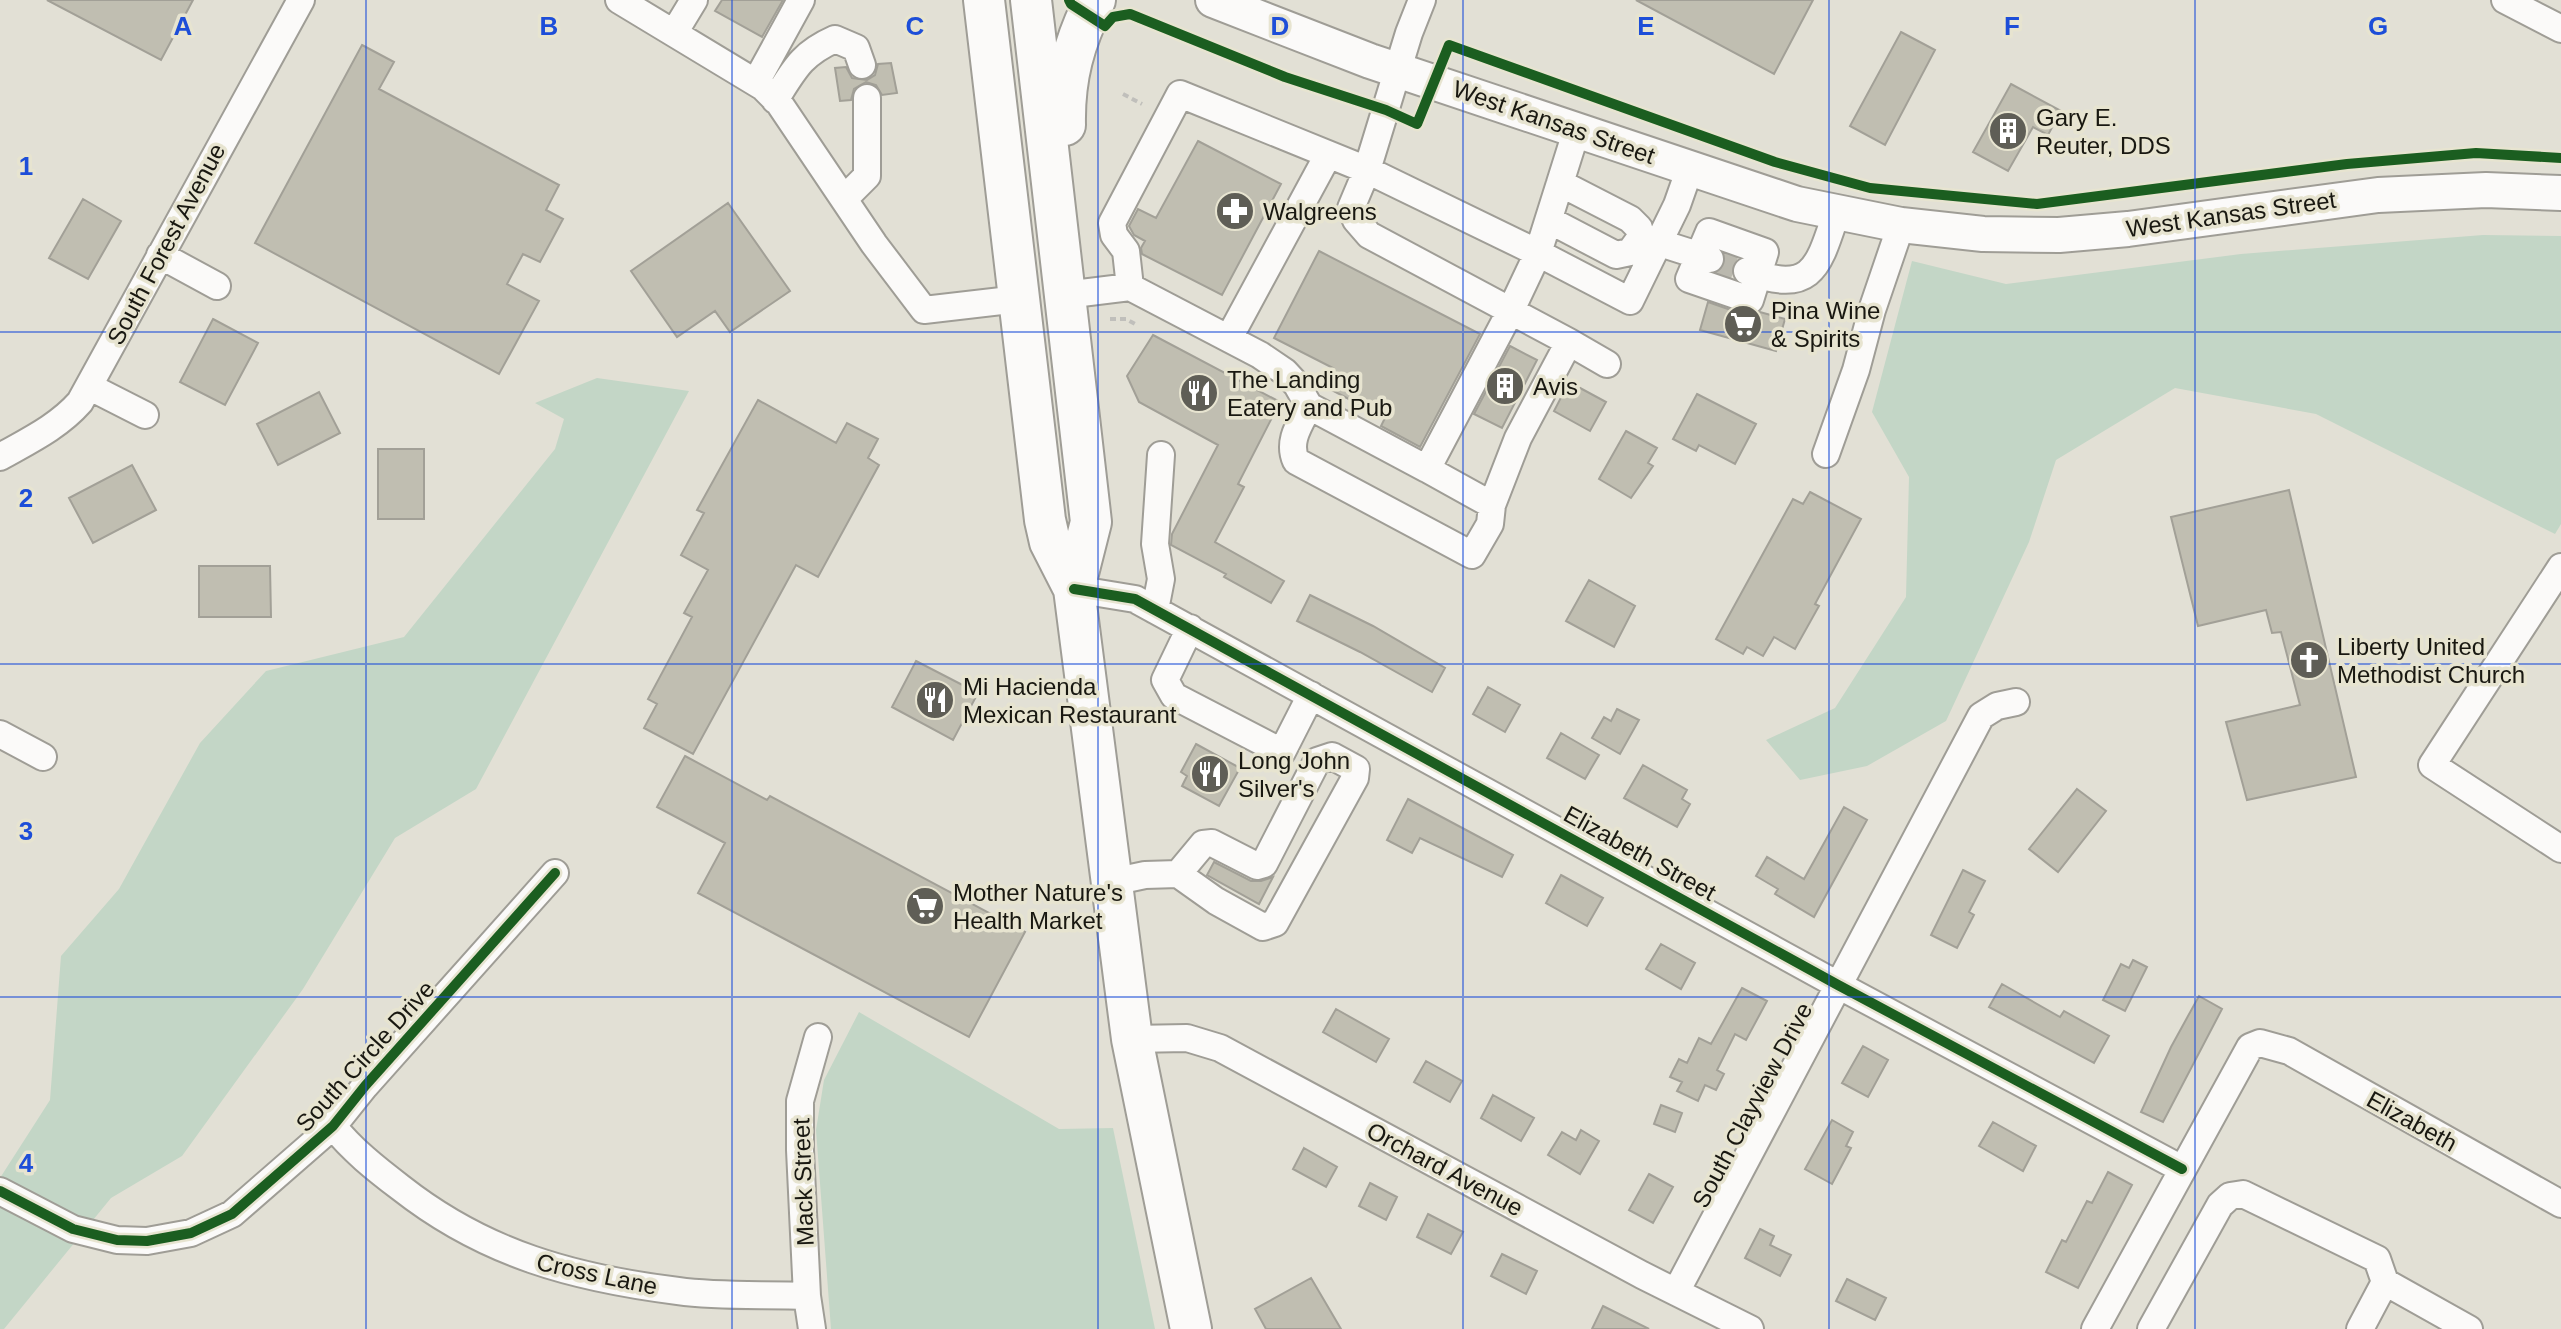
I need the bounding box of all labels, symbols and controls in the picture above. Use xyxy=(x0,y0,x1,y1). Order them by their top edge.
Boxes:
text: A xyxy=(174,11,193,41)
text: B xyxy=(540,11,558,41)
text: C xyxy=(906,11,925,41)
text: D xyxy=(1271,11,1289,41)
text: E xyxy=(1637,11,1655,41)
text: F xyxy=(2004,11,2020,41)
text: G xyxy=(2368,11,2388,41)
street label: West Kansas Street xyxy=(1450,75,1659,169)
place label: Gary E. Reuter, DDS xyxy=(2036,104,2171,159)
building icon: Gary E. Reuter, DDS xyxy=(1987,110,2029,152)
street label: South Forest Avenue xyxy=(102,139,230,349)
text: 1 xyxy=(19,151,33,181)
street label: West Kansas Street xyxy=(2124,186,2338,242)
pharmacy icon: Walgreens xyxy=(1214,190,1256,232)
place label: Walgreens xyxy=(1263,198,1377,225)
place label: Pina Wine & Spirits xyxy=(1771,297,1880,352)
supermarket icon: Pina Wine & Spirits xyxy=(1722,303,1764,345)
building icon: Avis xyxy=(1484,365,1526,407)
place label: The Landing Eatery and Pub xyxy=(1227,366,1392,421)
restaurant icon: The Landing Eatery and Pub xyxy=(1178,372,1220,414)
place label: Avis xyxy=(1533,373,1578,400)
text: 2 xyxy=(19,483,33,513)
place label: Liberty United Methodist Church xyxy=(2337,633,2525,688)
church icon: Liberty United Methodist Church xyxy=(2288,639,2330,681)
place label: Mi Hacienda Mexican Restaurant xyxy=(963,673,1177,728)
restaurant icon: Mi Hacienda Mexican Restaurant xyxy=(914,679,956,721)
place label: Long John Silver's xyxy=(1238,747,1350,802)
restaurant icon: Long John Silver's xyxy=(1189,753,1231,795)
street label: Elizabeth Street xyxy=(1559,800,1721,906)
text: 3 xyxy=(19,816,33,846)
place label: Mother Nature's Health Market xyxy=(953,879,1123,934)
supermarket icon: Mother Nature's Health Market xyxy=(904,885,946,927)
street label: South Circle Drive xyxy=(290,975,440,1137)
street label: South Clayview Drive xyxy=(1687,998,1817,1212)
street label: Elizabeth xyxy=(2362,1085,2462,1157)
street label: Orchard Avenue xyxy=(1362,1116,1528,1222)
street label: Mack Street xyxy=(787,1117,819,1246)
text: 4 xyxy=(19,1148,34,1178)
street label: Cross Lane xyxy=(534,1248,660,1300)

